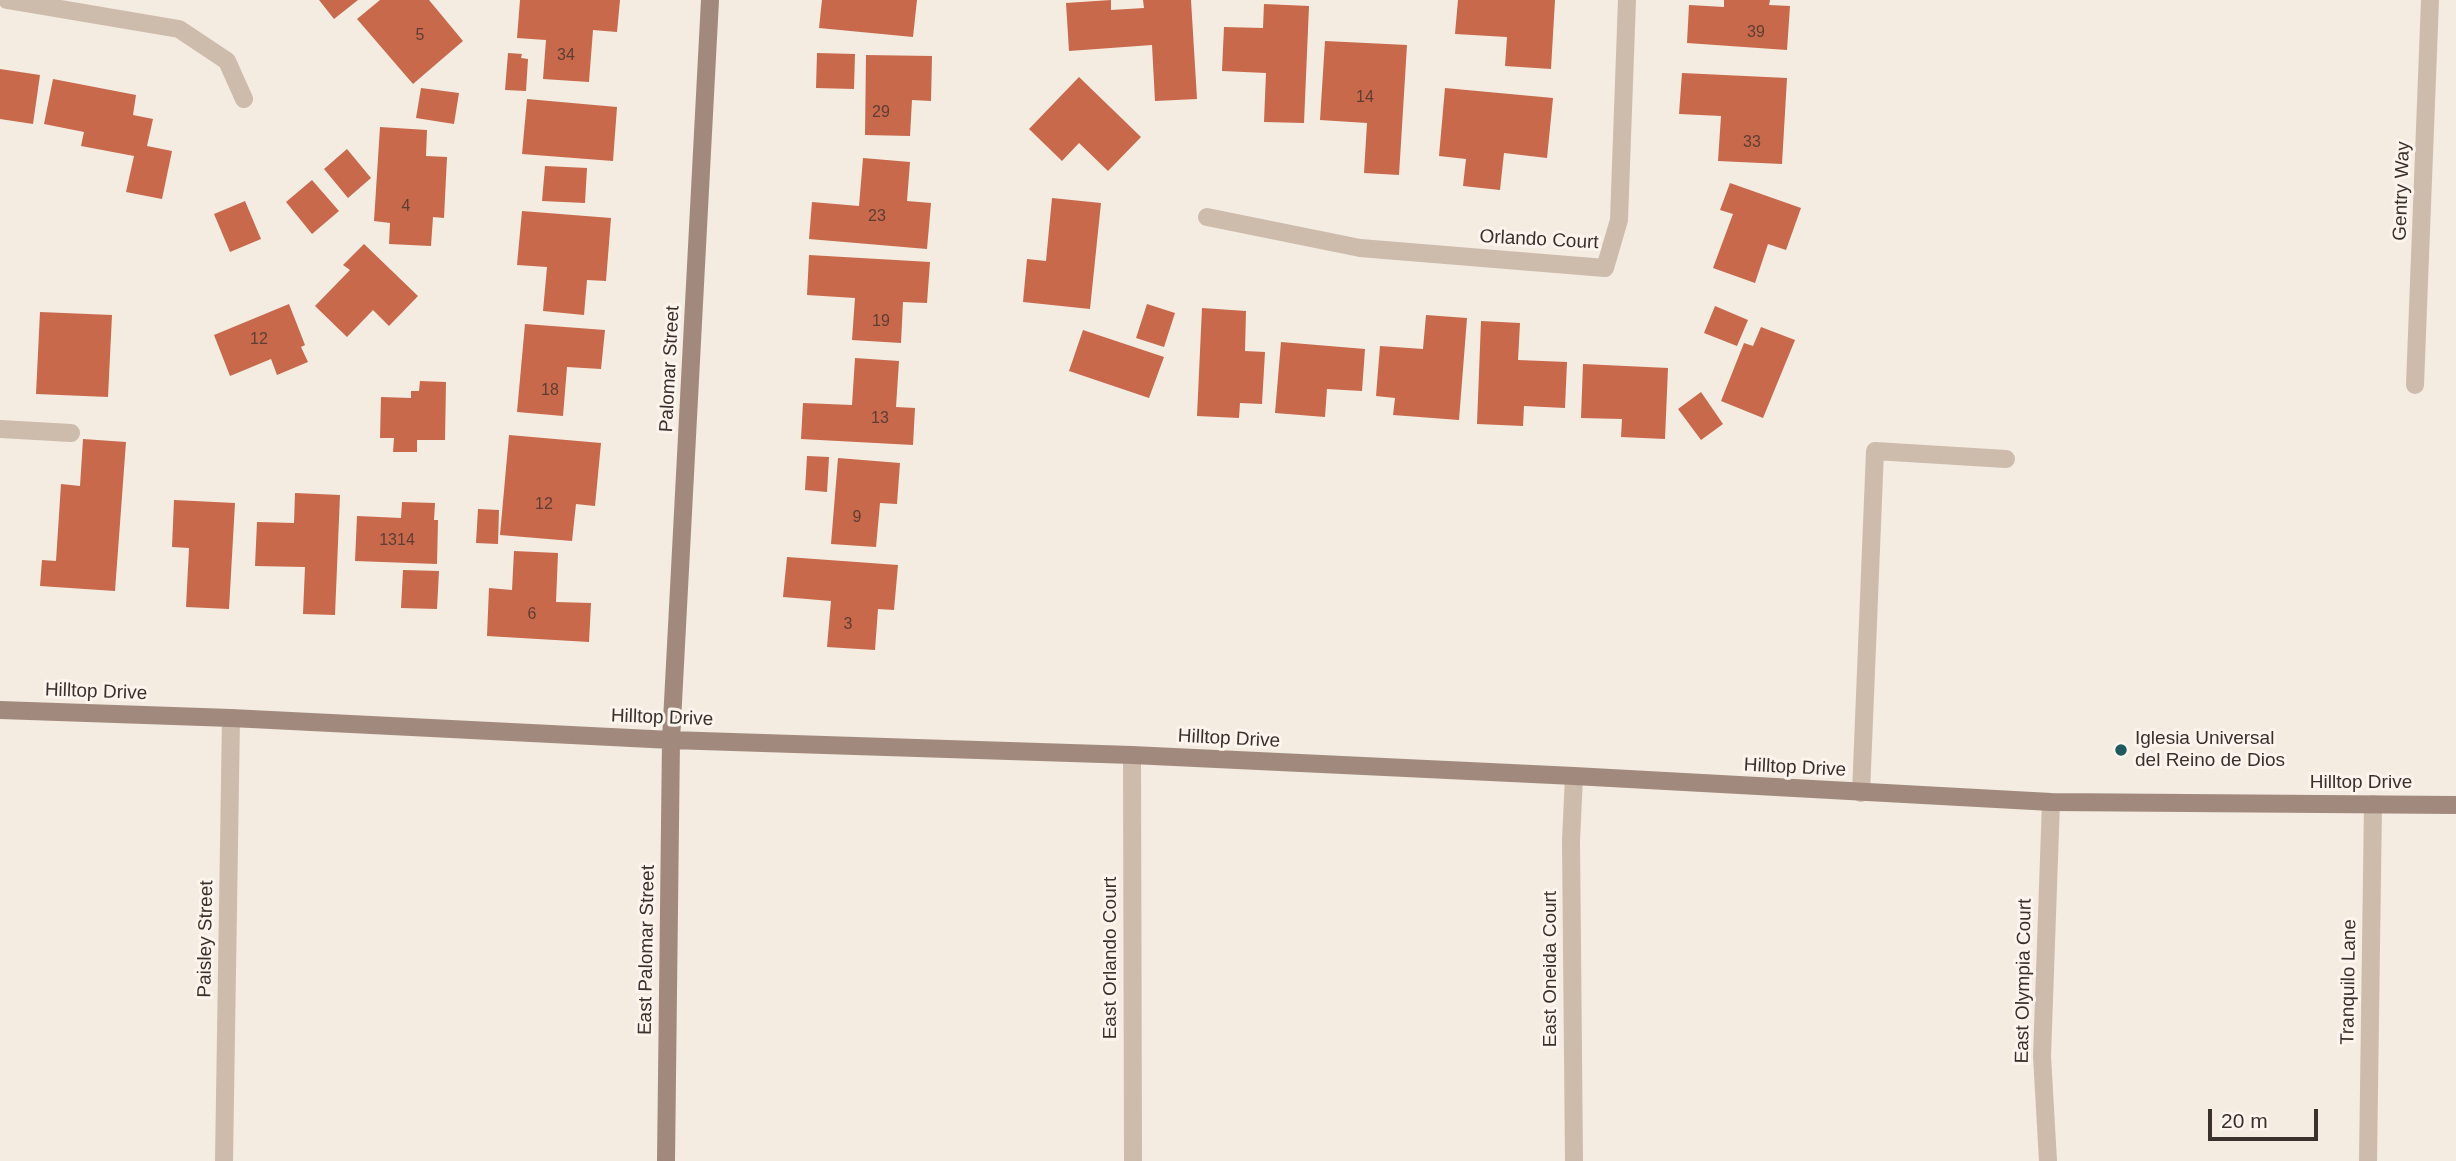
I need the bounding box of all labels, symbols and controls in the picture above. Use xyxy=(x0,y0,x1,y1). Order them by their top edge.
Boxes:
house number: 39 xyxy=(1747,23,1765,43)
house number: 5 xyxy=(416,26,424,46)
house number: 34 xyxy=(557,46,575,66)
house number: 14 xyxy=(1356,88,1374,108)
house number: 29 xyxy=(872,103,890,123)
house number: 33 xyxy=(1743,133,1761,153)
street label: Gentry Way xyxy=(2389,141,2415,241)
house number: 4 xyxy=(402,197,410,217)
house number: 23 xyxy=(868,207,886,227)
street label: Orlando Court xyxy=(1479,225,1599,255)
street label: Palomar Street xyxy=(655,305,685,433)
house number: 19 xyxy=(872,312,890,332)
house number: 12 xyxy=(250,330,268,350)
house number: 18 xyxy=(541,381,559,401)
house number: 13 xyxy=(871,409,889,429)
house number: 12 xyxy=(535,495,553,515)
house number: 9 xyxy=(853,508,861,528)
house number: 1314 xyxy=(379,531,415,551)
house number: 6 xyxy=(528,605,536,625)
house number: 3 xyxy=(844,615,852,635)
street label: Hilltop Drive xyxy=(44,679,148,705)
street label: Hilltop Drive xyxy=(610,705,714,731)
street label: Hilltop Drive xyxy=(1177,725,1281,753)
place label: Iglesia Universal del Reino de Dios xyxy=(2135,728,2285,772)
marker: Iglesia Universal del Reino de Dios xyxy=(2113,742,2129,758)
street label: Hilltop Drive xyxy=(1743,754,1847,782)
street label: Hilltop Drive xyxy=(2310,772,2412,794)
street label: East Palomar Street xyxy=(634,865,660,1035)
street label: East Orlando Court xyxy=(1100,877,1122,1039)
street label: Paisley Street xyxy=(194,880,218,998)
street label: East Oneida Court xyxy=(1540,891,1562,1047)
street label: East Olympia Court xyxy=(2011,898,2037,1064)
street label: Tranquilo Lane xyxy=(2337,919,2361,1045)
scale bar xyxy=(2211,1094,2321,1138)
text: 20 m xyxy=(2221,1109,2268,1132)

